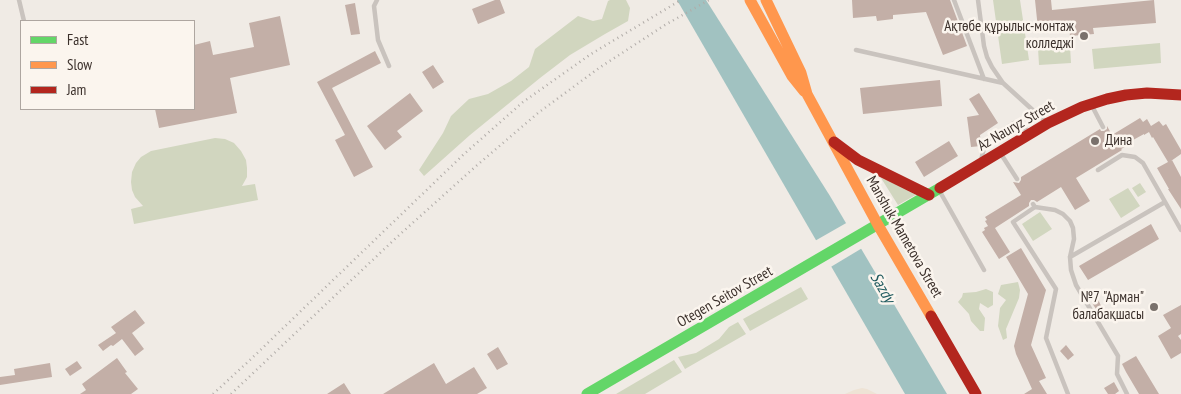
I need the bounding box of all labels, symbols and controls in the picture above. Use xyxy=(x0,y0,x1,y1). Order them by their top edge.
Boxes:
place label: Ақтөбе құрылыс-монтаж колледжі xyxy=(944,18,1074,53)
legend xyxy=(20,20,195,110)
text: Fast xyxy=(67,30,88,49)
marker: Ақтөбе құрылыс-монтаж колледжі xyxy=(1078,30,1090,42)
text: Slow xyxy=(67,55,92,74)
text: Jam xyxy=(67,80,86,99)
street label: Az Nauryz Street xyxy=(975,97,1057,155)
place label: Дина xyxy=(1105,132,1132,150)
marker: Дина xyxy=(1089,135,1101,147)
street label: Manshuk Mametova Street xyxy=(862,173,946,301)
street label: Otegen Seitov Street xyxy=(674,262,776,332)
water label: Sazdy xyxy=(866,269,898,307)
place label: №7 "Арман" балабақшасы xyxy=(1072,289,1144,324)
marker: №7 "Арман" балабақшасы xyxy=(1148,301,1160,313)

